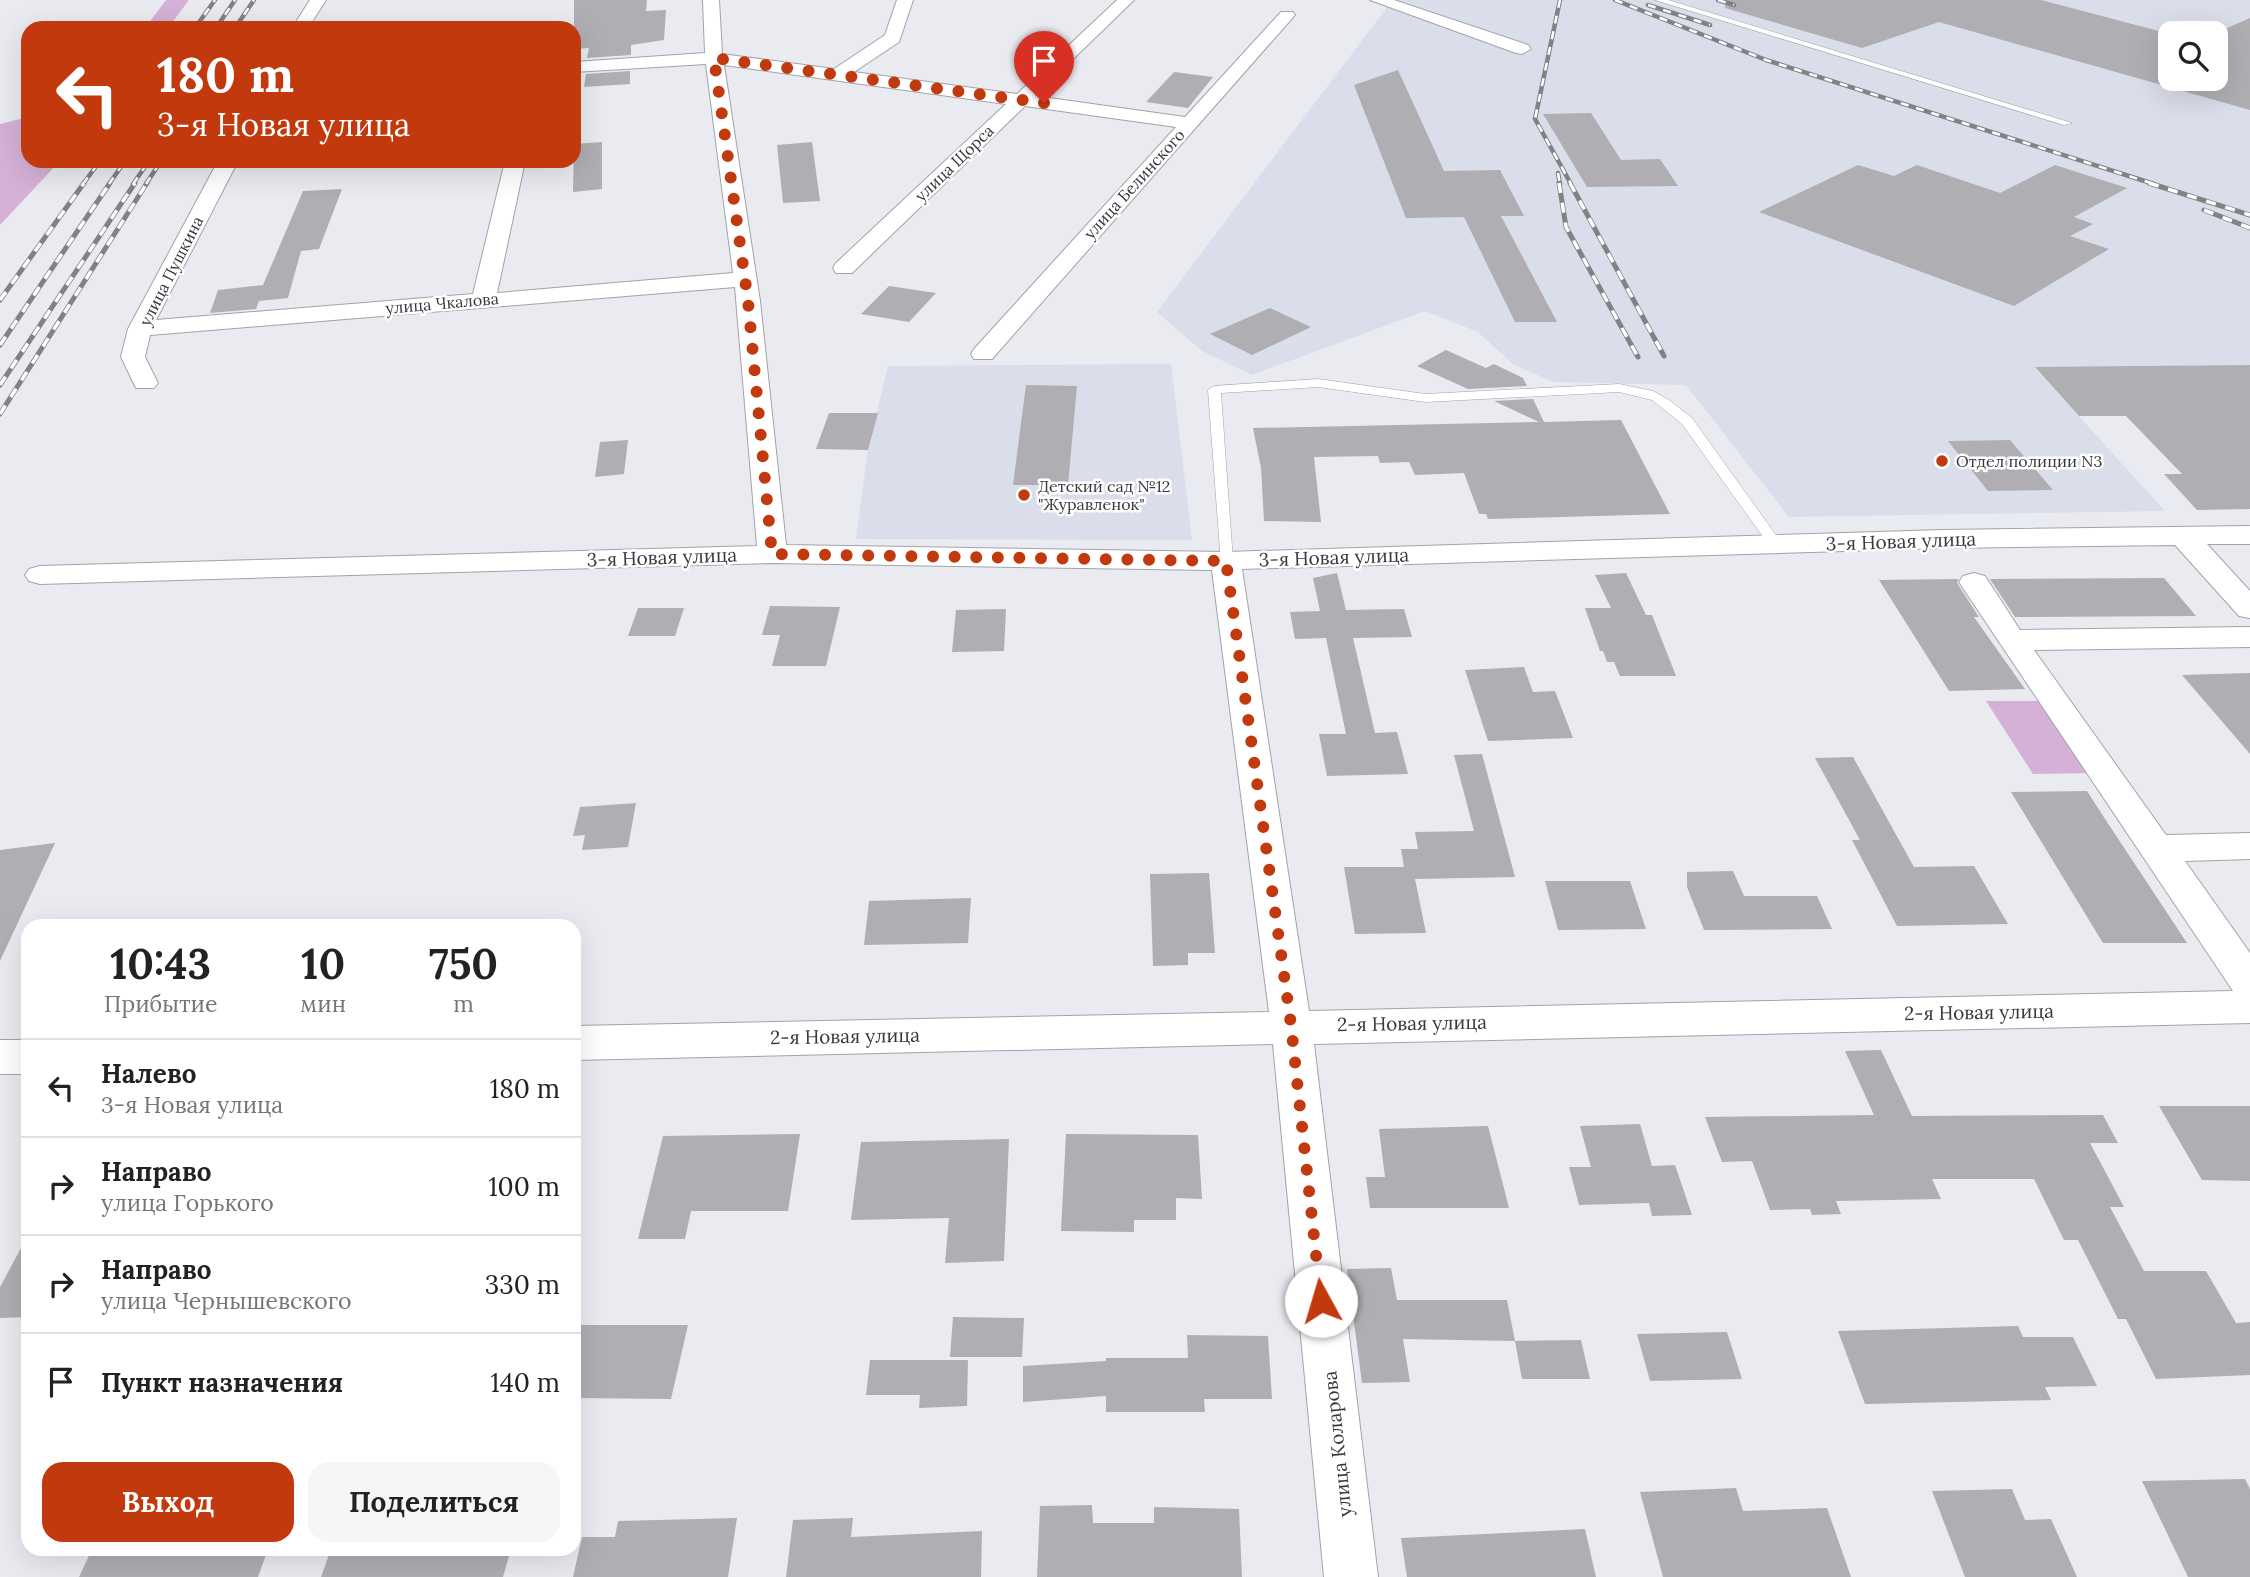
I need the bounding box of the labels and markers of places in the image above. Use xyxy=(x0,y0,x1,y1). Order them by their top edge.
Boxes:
pin xyxy=(1014,31,1074,103)
place label: Отдел полиции N3 xyxy=(1956,451,2102,471)
marker: Отдел полиции N3 xyxy=(1934,453,1950,469)
place label: Детский сад №12 "Журавленок" xyxy=(1038,476,1170,514)
marker: Детский сад №12 "Журавленок" xyxy=(1016,487,1032,503)

